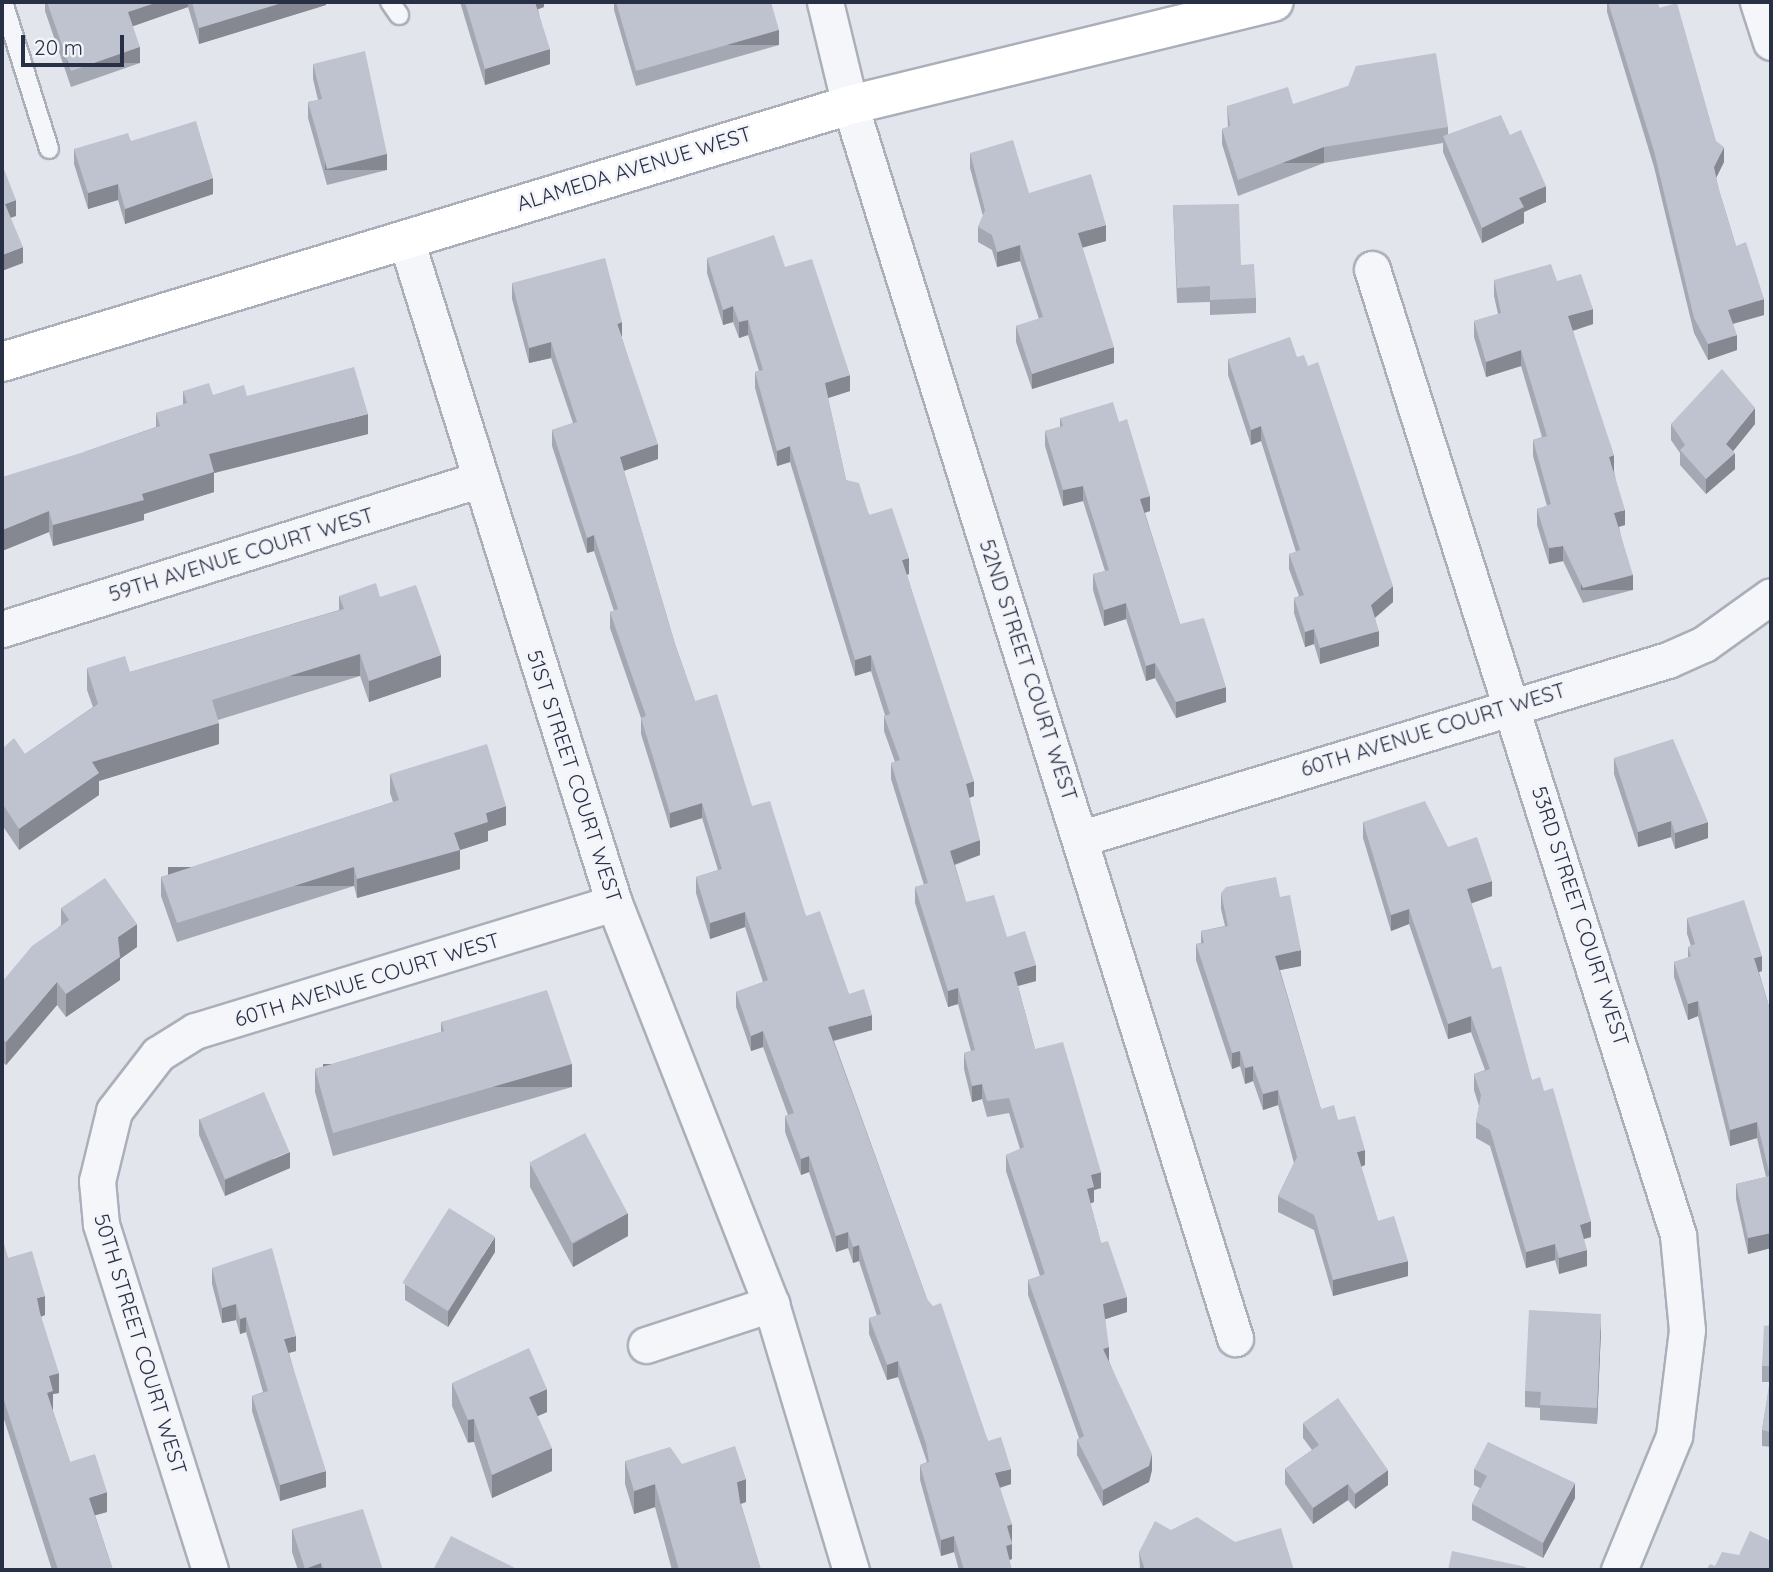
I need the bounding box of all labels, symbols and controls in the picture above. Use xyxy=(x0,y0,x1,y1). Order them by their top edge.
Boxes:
scale bar xyxy=(24,21,128,65)
text: 20 m xyxy=(34,34,83,60)
street label: ALAMEDA AVENUE WEST xyxy=(514,120,754,216)
street label: 59TH AVENUE COURT WEST xyxy=(105,502,377,606)
street label: 52ND STREET COURT WEST xyxy=(975,536,1083,804)
street label: 51ST STREET COURT WEST xyxy=(522,647,628,905)
street label: 60TH AVENUE COURT WEST xyxy=(1297,677,1569,781)
street label: 53RD STREET COURT WEST xyxy=(1527,783,1635,1049)
street label: 60TH AVENUE COURT WEST xyxy=(231,927,503,1031)
street label: 50TH STREET COURT WEST xyxy=(89,1210,193,1478)

